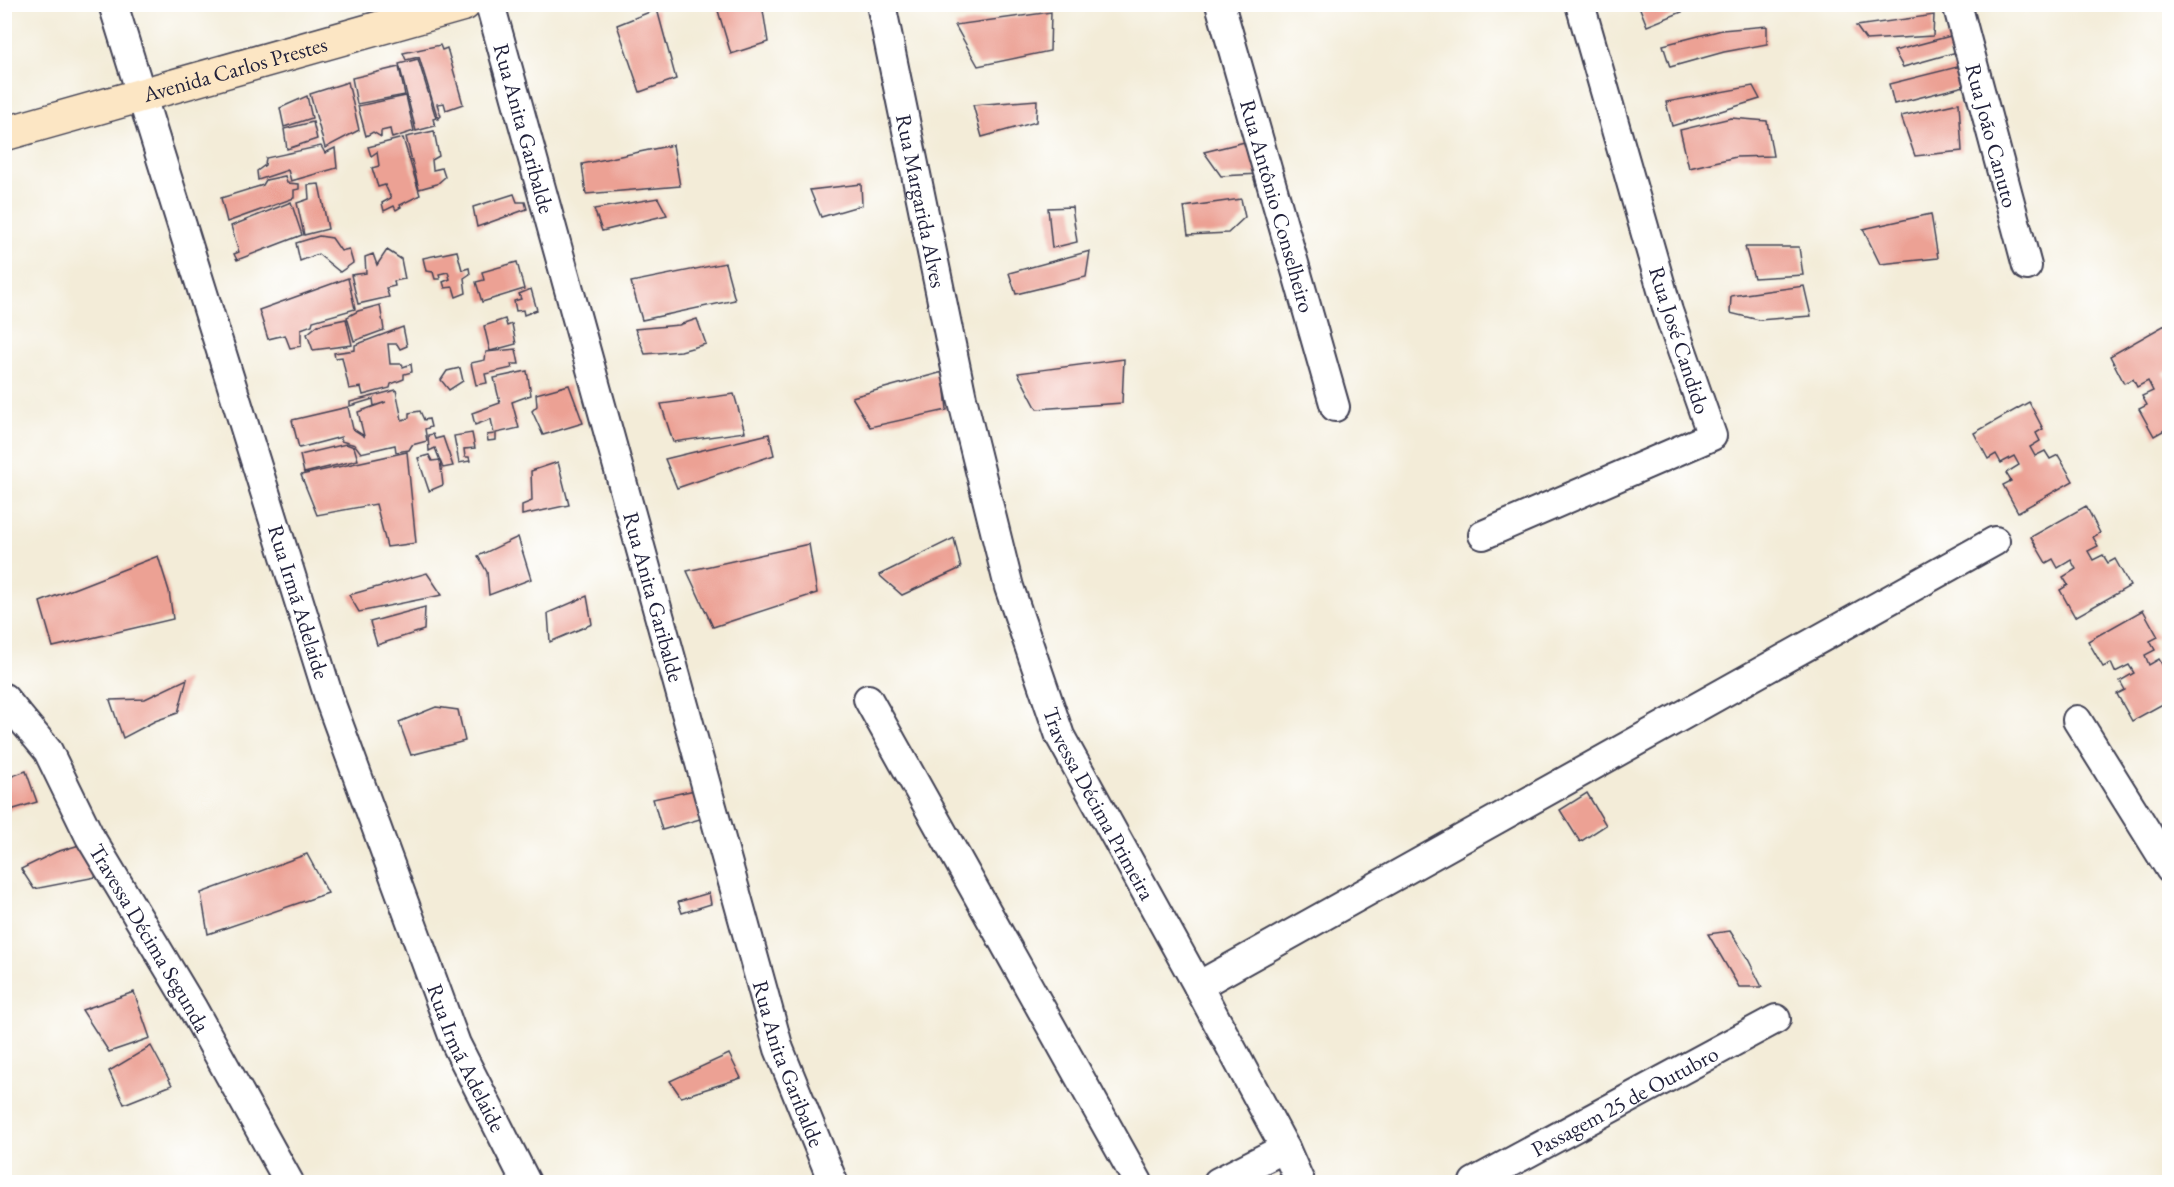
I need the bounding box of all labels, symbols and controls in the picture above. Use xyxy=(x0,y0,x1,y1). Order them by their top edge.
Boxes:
street label: Avenida Carlos Prestes xyxy=(139,29,330,109)
street label: Rua Anita Garibalde xyxy=(487,40,561,217)
street label: Rua João Canuto xyxy=(1959,60,2025,211)
street label: Rua Antônio Conselheiro xyxy=(1233,96,1321,316)
street label: Rua Margarida Alves xyxy=(889,111,953,290)
street label: Rua José Candido xyxy=(1642,263,1717,418)
street label: Rua Anita Garibalde xyxy=(616,509,691,686)
street label: Rua Irmã Adelaide xyxy=(261,521,336,683)
street label: Travessa Décima Primeira xyxy=(1036,703,1162,905)
street label: Travessa Décima Segunda xyxy=(82,839,217,1038)
street label: Rua Anita Garibalde xyxy=(746,977,831,1152)
street label: Rua Irmã Adelaide xyxy=(420,980,512,1137)
street label: Passagem 25 de Outubro xyxy=(1526,1039,1724,1164)

